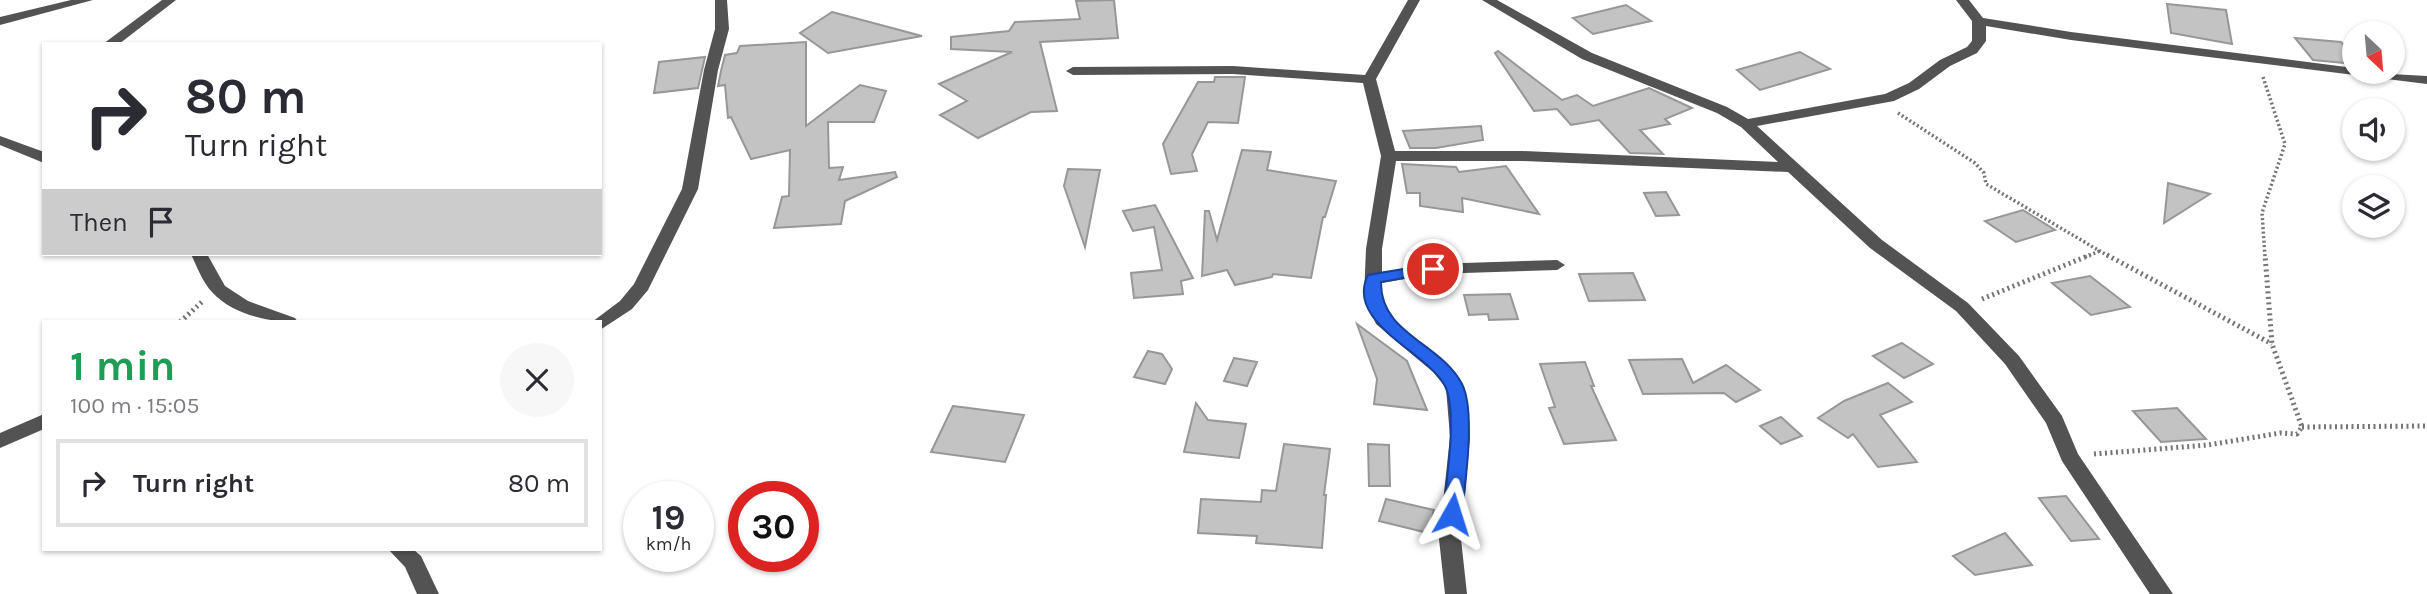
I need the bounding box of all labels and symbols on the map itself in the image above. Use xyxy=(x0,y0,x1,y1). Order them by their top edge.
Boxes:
north arrow xyxy=(2342,21,2404,84)
pin xyxy=(1403,239,1463,299)
position arrow xyxy=(1415,477,1489,551)
speed limit sign: 30 xyxy=(728,481,819,572)

